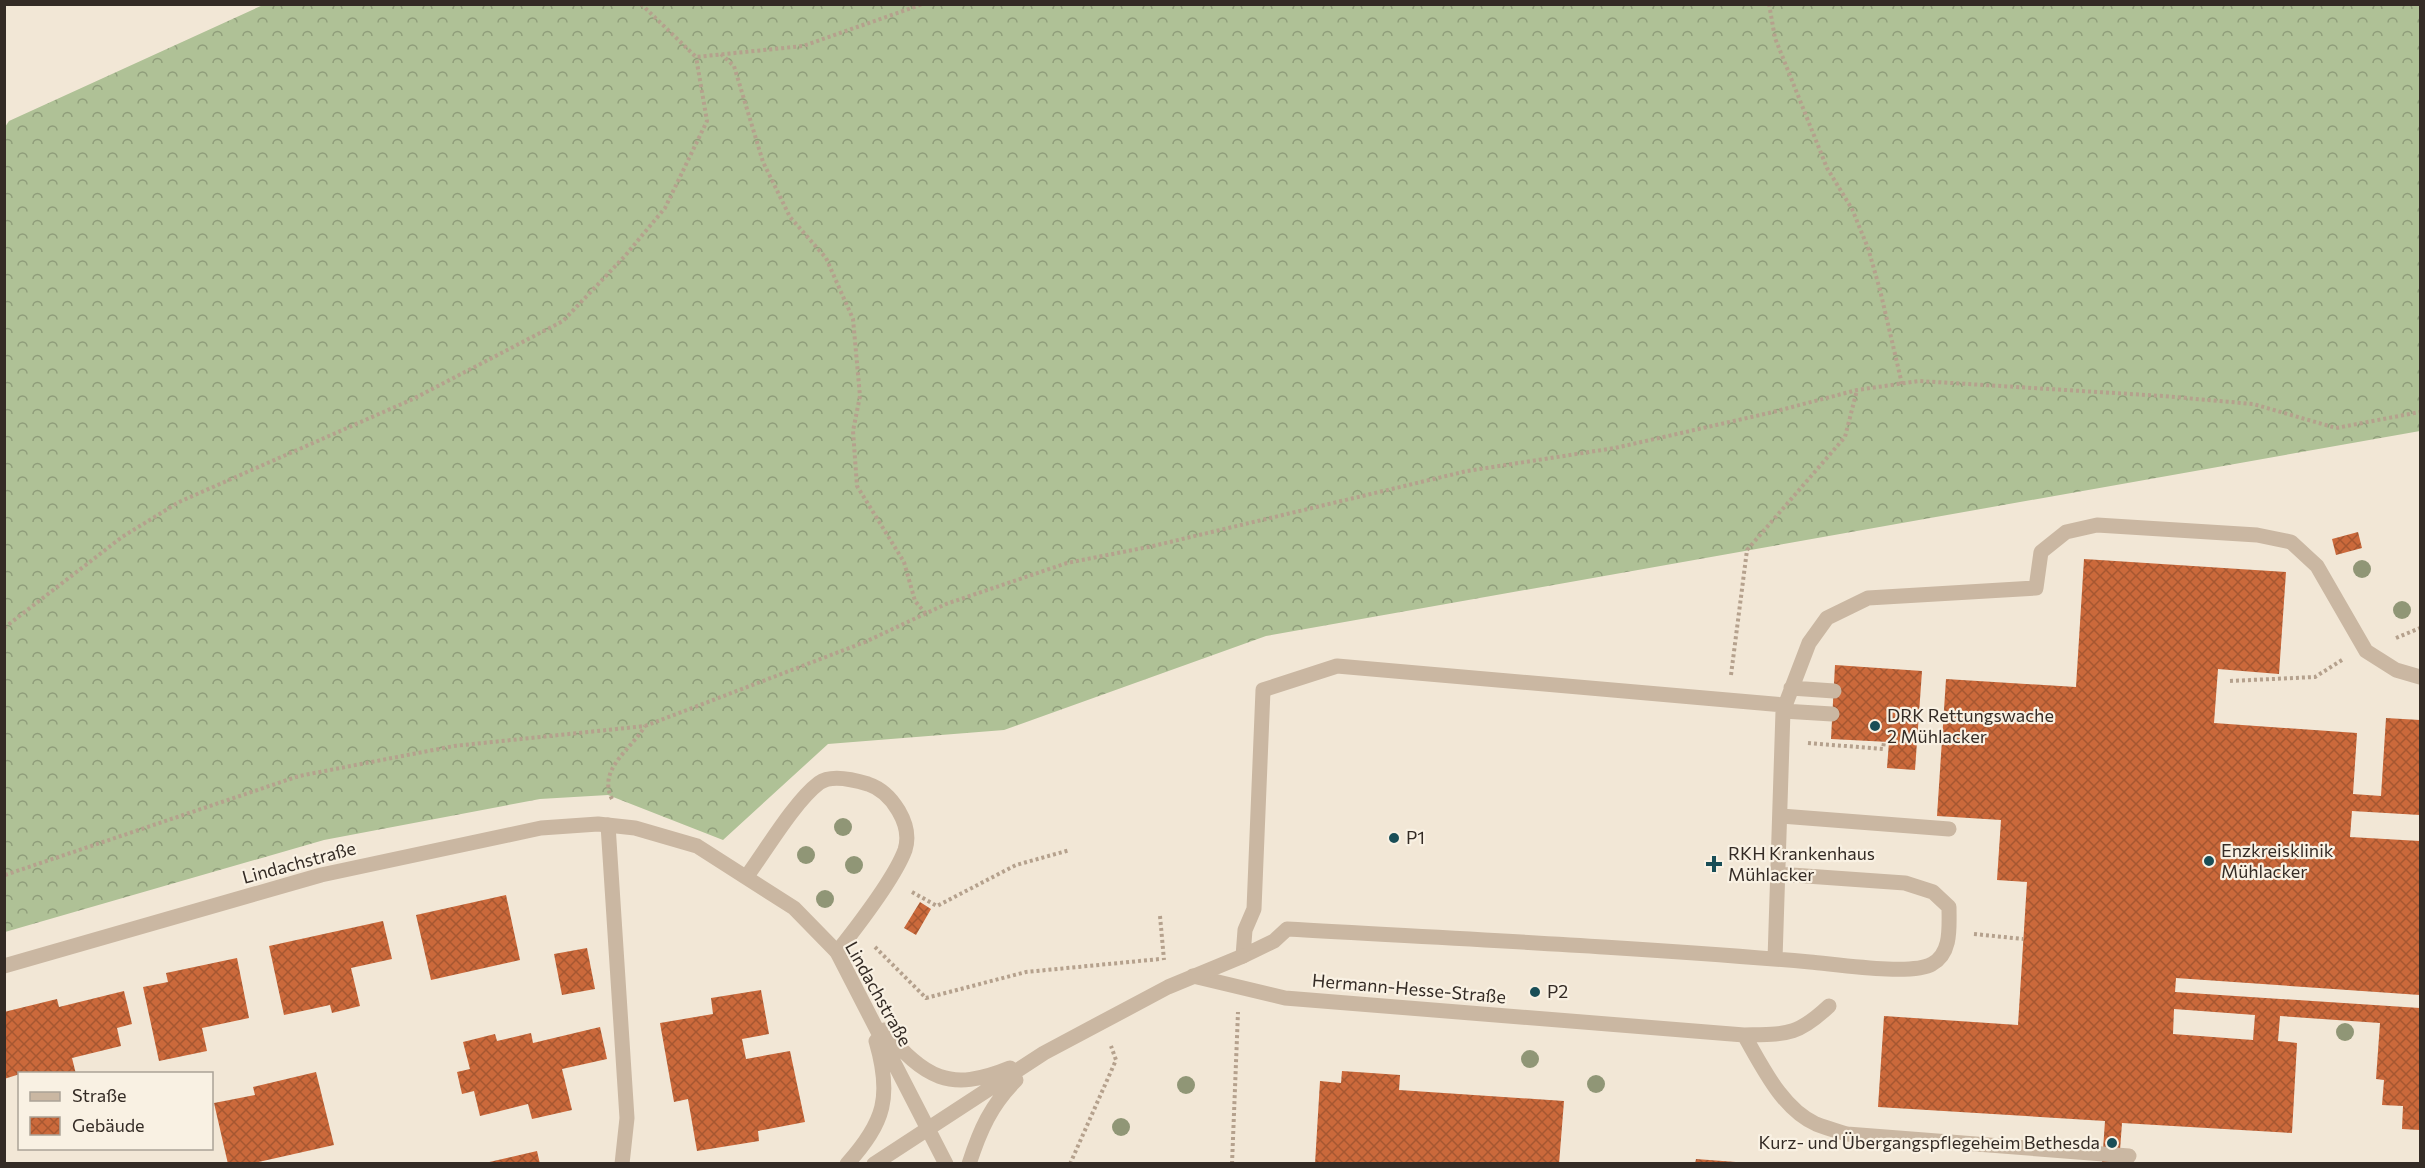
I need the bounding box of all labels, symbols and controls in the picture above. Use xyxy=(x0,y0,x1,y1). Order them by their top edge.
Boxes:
place label: DRK Rettungswache 2 Mühlacker xyxy=(1887,704,2054,747)
marker: DRK Rettungswache 2 Mühlacker xyxy=(1868,719,1882,733)
place label: P1 xyxy=(1406,826,1425,848)
marker: P1 xyxy=(1387,831,1401,845)
street label: Lindachstraße xyxy=(240,836,358,888)
place label: Enzkreisklinik Mühlacker xyxy=(2221,839,2334,882)
place label: RKH Krankenhaus Mühlacker xyxy=(1728,842,1875,885)
marker: Enzkreisklinik Mühlacker xyxy=(2202,854,2216,868)
marker: RKH Krankenhaus Mühlacker xyxy=(1705,855,1723,873)
street label: Lindachstraße xyxy=(841,937,917,1050)
street label: Hermann-Hesse-Straße xyxy=(1311,969,1507,1007)
place label: P2 xyxy=(1547,980,1568,1002)
marker: P2 xyxy=(1528,985,1542,999)
legend xyxy=(18,1072,213,1150)
text: Straße xyxy=(72,1084,127,1106)
text: Gebäude xyxy=(72,1114,145,1136)
place label: Kurz- und Übergangspflegeheim Bethesda xyxy=(1758,1131,2100,1153)
marker: Kurz- und Übergangspflegeheim Bethesda xyxy=(2105,1136,2119,1150)

